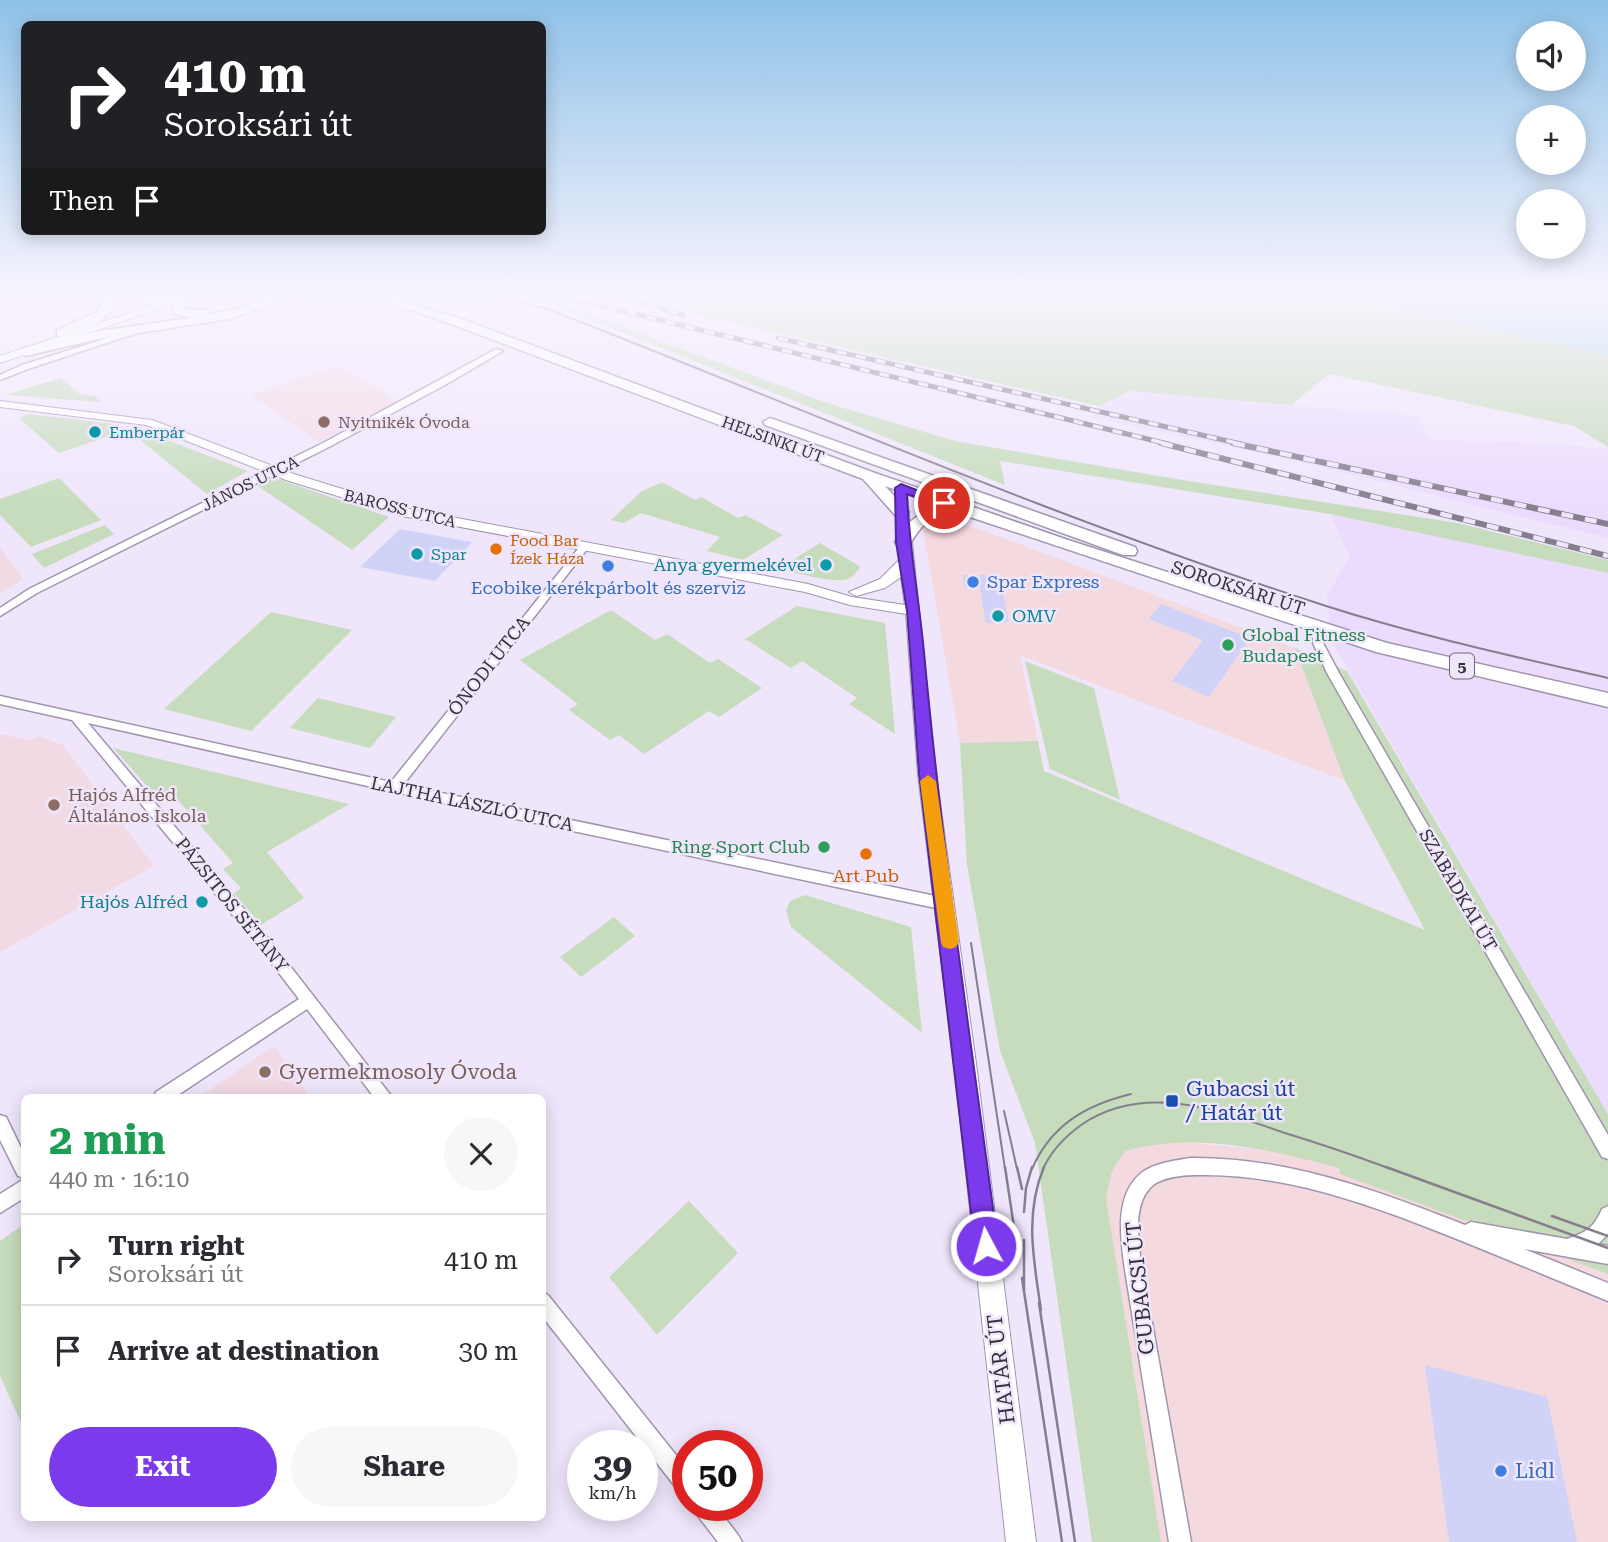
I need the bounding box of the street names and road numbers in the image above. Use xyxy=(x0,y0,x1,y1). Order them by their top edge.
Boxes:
street label: HELSINKI ÚT xyxy=(719,412,827,467)
street label: JÁNOS UTCA xyxy=(199,451,302,515)
street label: BAROSS UTCA xyxy=(342,485,459,532)
street label: SOROKSÁRI ÚT xyxy=(1169,556,1308,619)
street label: ÓNODI UTCA xyxy=(443,612,534,719)
road number: 5 xyxy=(1450,653,1474,678)
street label: LAJTHA LÁSZLÓ UTCA xyxy=(369,772,576,835)
street label: SZABADKAI ÚT xyxy=(1415,825,1502,954)
street label: PÁZSITOS SÉTÁNY xyxy=(172,833,294,977)
street label: GUBACSI ÚT xyxy=(1120,1220,1159,1356)
street label: HATÁR ÚT xyxy=(981,1313,1020,1425)

